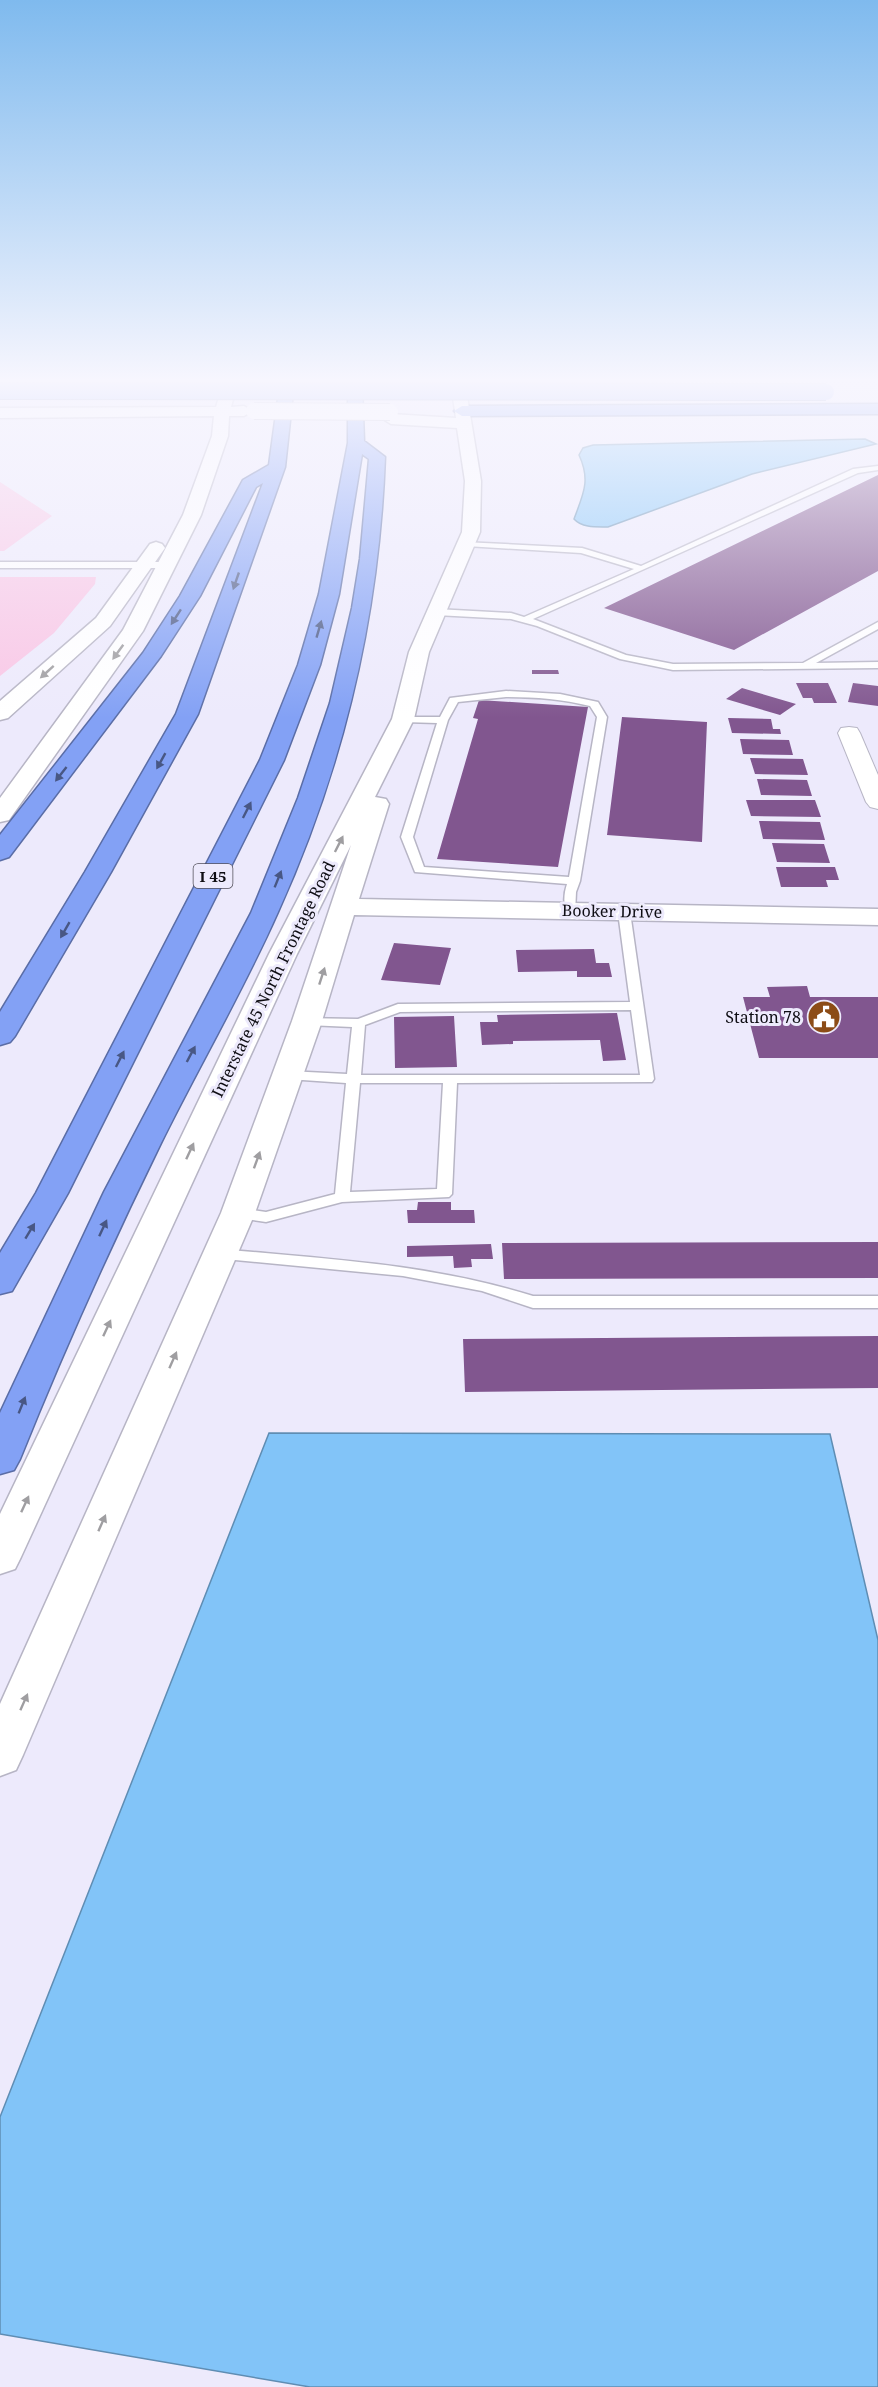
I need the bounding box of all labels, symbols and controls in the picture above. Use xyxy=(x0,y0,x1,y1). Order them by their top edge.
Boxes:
one-way arrow xyxy=(231,572,241,590)
one-way arrow xyxy=(171,609,182,625)
one-way arrow xyxy=(315,620,324,638)
one-way arrow xyxy=(112,643,124,659)
one-way arrow xyxy=(40,665,55,678)
one-way arrow xyxy=(156,752,166,769)
one-way arrow xyxy=(54,766,67,782)
one-way arrow xyxy=(241,801,251,819)
one-way arrow xyxy=(335,835,344,852)
street label: Interstate 45 North Frontage Road xyxy=(206,857,340,1101)
road number: I 45 xyxy=(194,864,232,888)
one-way arrow xyxy=(273,870,283,888)
street label: Booker Drive xyxy=(562,899,662,923)
one-way arrow xyxy=(59,922,70,938)
one-way arrow xyxy=(317,967,327,985)
public building icon: Station 78 xyxy=(806,999,842,1035)
place label: Station 78 xyxy=(725,1006,801,1028)
one-way arrow xyxy=(186,1045,196,1062)
one-way arrow xyxy=(116,1050,125,1067)
one-way arrow xyxy=(186,1143,195,1160)
one-way arrow xyxy=(253,1151,263,1169)
one-way arrow xyxy=(98,1219,107,1236)
one-way arrow xyxy=(24,1223,35,1239)
one-way arrow xyxy=(103,1319,112,1336)
one-way arrow xyxy=(169,1352,178,1369)
one-way arrow xyxy=(17,1396,27,1414)
one-way arrow xyxy=(20,1496,29,1513)
one-way arrow xyxy=(97,1514,107,1532)
one-way arrow xyxy=(19,1693,28,1710)

